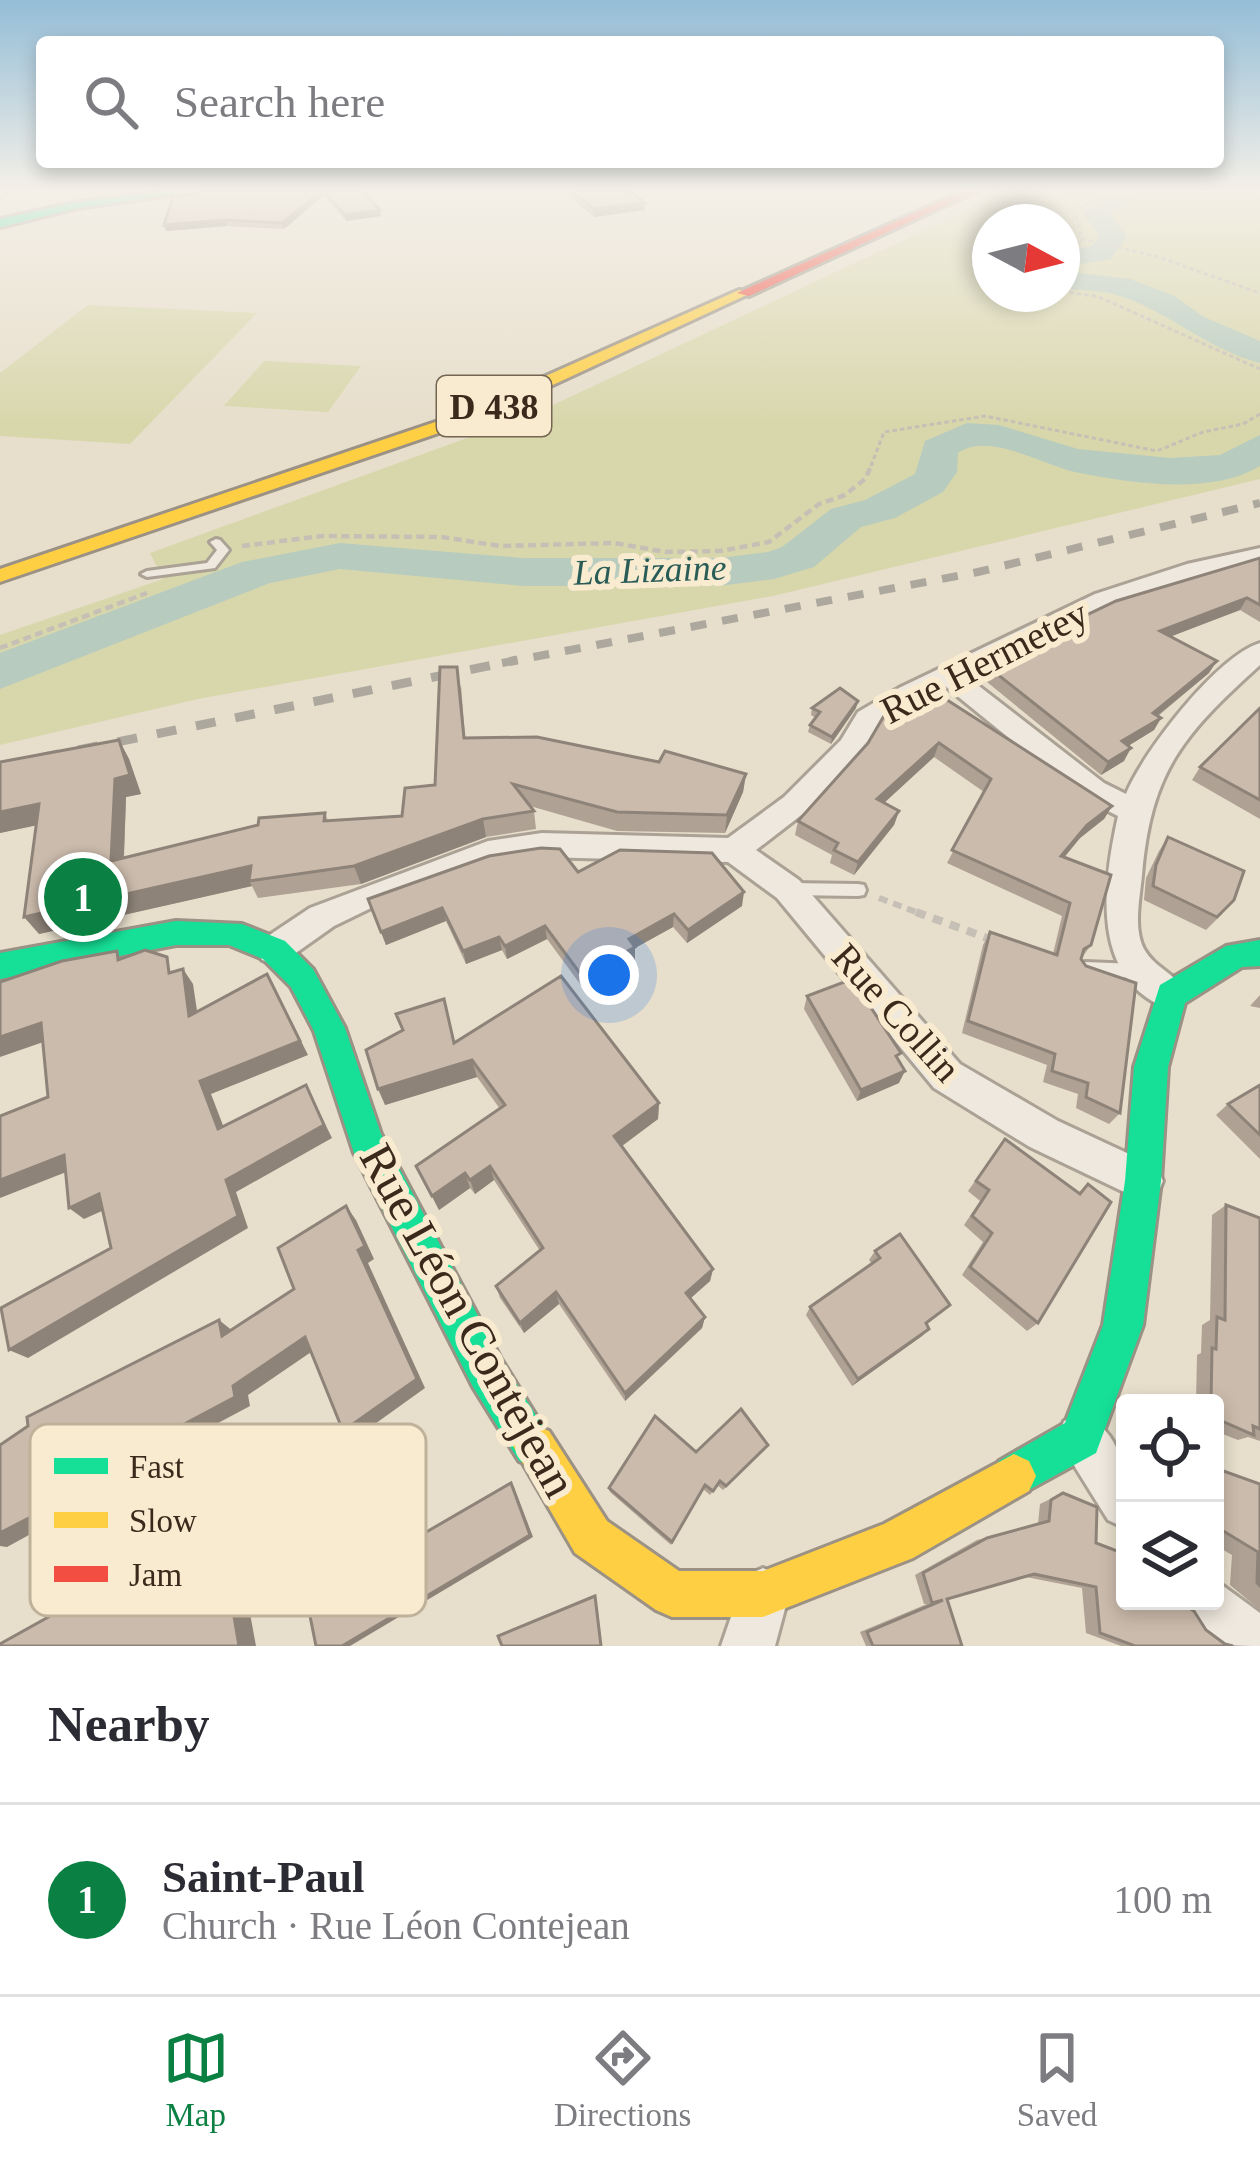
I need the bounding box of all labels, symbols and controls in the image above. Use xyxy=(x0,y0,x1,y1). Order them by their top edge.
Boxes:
search box xyxy=(36,36,1224,168)
icon: search xyxy=(78,69,144,135)
text: Search here xyxy=(174,77,385,127)
north arrow xyxy=(972,204,1080,312)
road number: D 438 xyxy=(437,376,551,436)
water label: La Lizaine xyxy=(572,547,727,593)
street label: Rue Hermetey xyxy=(874,591,1096,733)
pin: 1 xyxy=(44,852,122,942)
street label: Rue Collin xyxy=(824,935,970,1090)
your location xyxy=(579,945,639,1005)
street label: Rue Léon Contejean xyxy=(350,1135,587,1506)
map controls xyxy=(1116,1394,1224,1610)
button: locate xyxy=(1116,1394,1224,1502)
legend xyxy=(30,1424,426,1616)
text: Fast xyxy=(129,1449,184,1485)
button: layers xyxy=(1116,1502,1224,1610)
text: Slow xyxy=(129,1503,197,1539)
text: Jam xyxy=(129,1557,182,1593)
text: Nearby xyxy=(48,1696,209,1752)
text: Saint-Paul xyxy=(162,1852,365,1902)
text: 1 xyxy=(77,1878,97,1921)
text: 100 m xyxy=(1113,1878,1212,1921)
text: Church · Rue Léon Contejean xyxy=(162,1904,630,1947)
tab: Map xyxy=(163,2025,229,2134)
tab: Directions xyxy=(554,2025,691,2134)
tab: Saved xyxy=(1017,2025,1097,2134)

